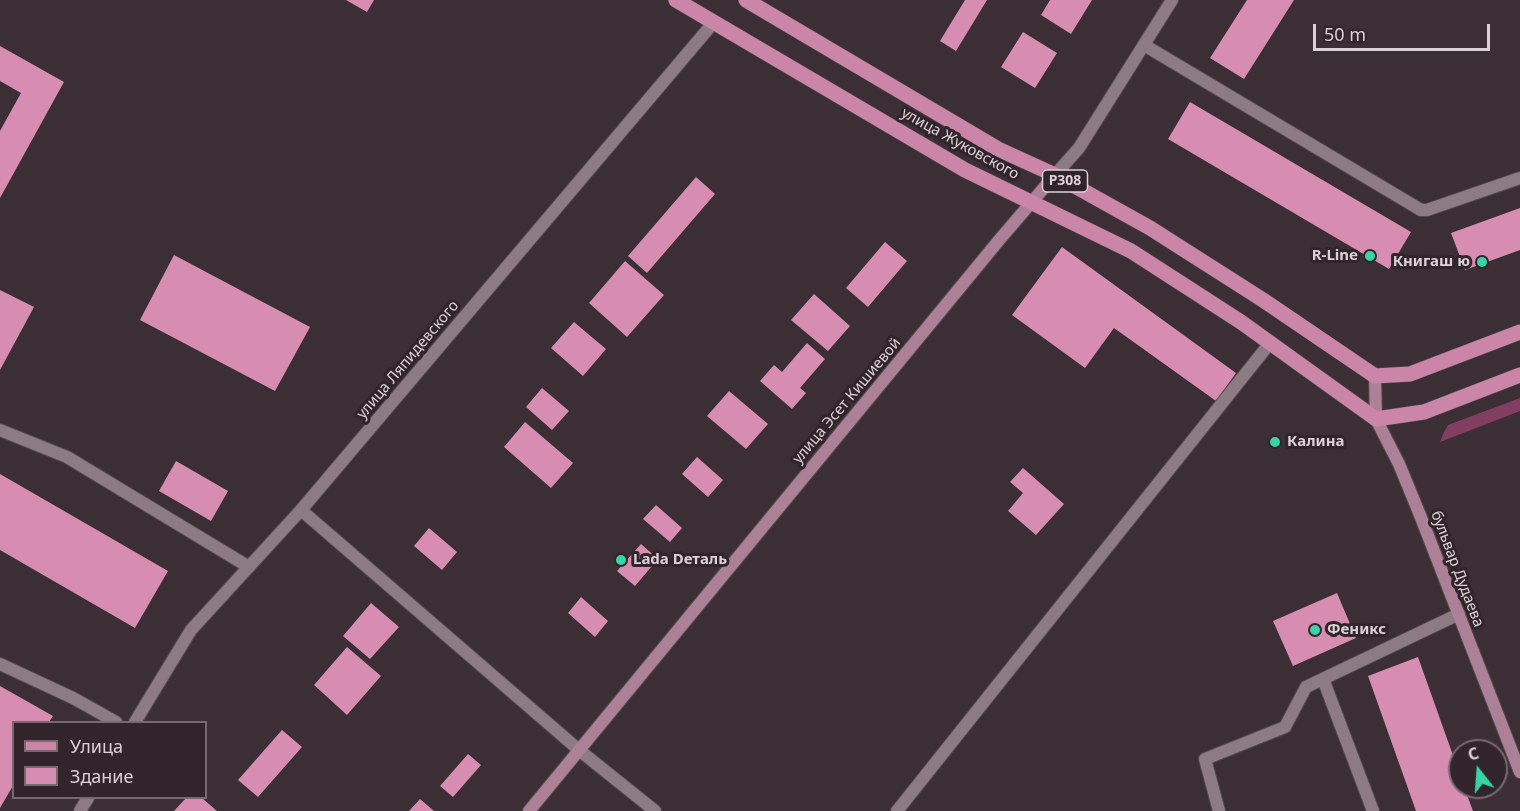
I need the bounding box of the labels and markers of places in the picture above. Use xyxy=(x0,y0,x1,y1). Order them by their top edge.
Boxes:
place label: R-Line xyxy=(1312,247,1358,265)
marker: R-Line xyxy=(1363,249,1377,263)
place label: Книгаш ю xyxy=(1393,253,1470,271)
marker: Книгаш ю xyxy=(1475,255,1489,269)
place label: Калина xyxy=(1287,433,1344,451)
marker: Калина xyxy=(1268,435,1282,449)
place label: Lada Dеталь xyxy=(633,551,727,569)
marker: Lada Dеталь xyxy=(614,553,628,567)
place label: Феникс xyxy=(1327,621,1386,639)
marker: Феникс xyxy=(1308,623,1322,637)

